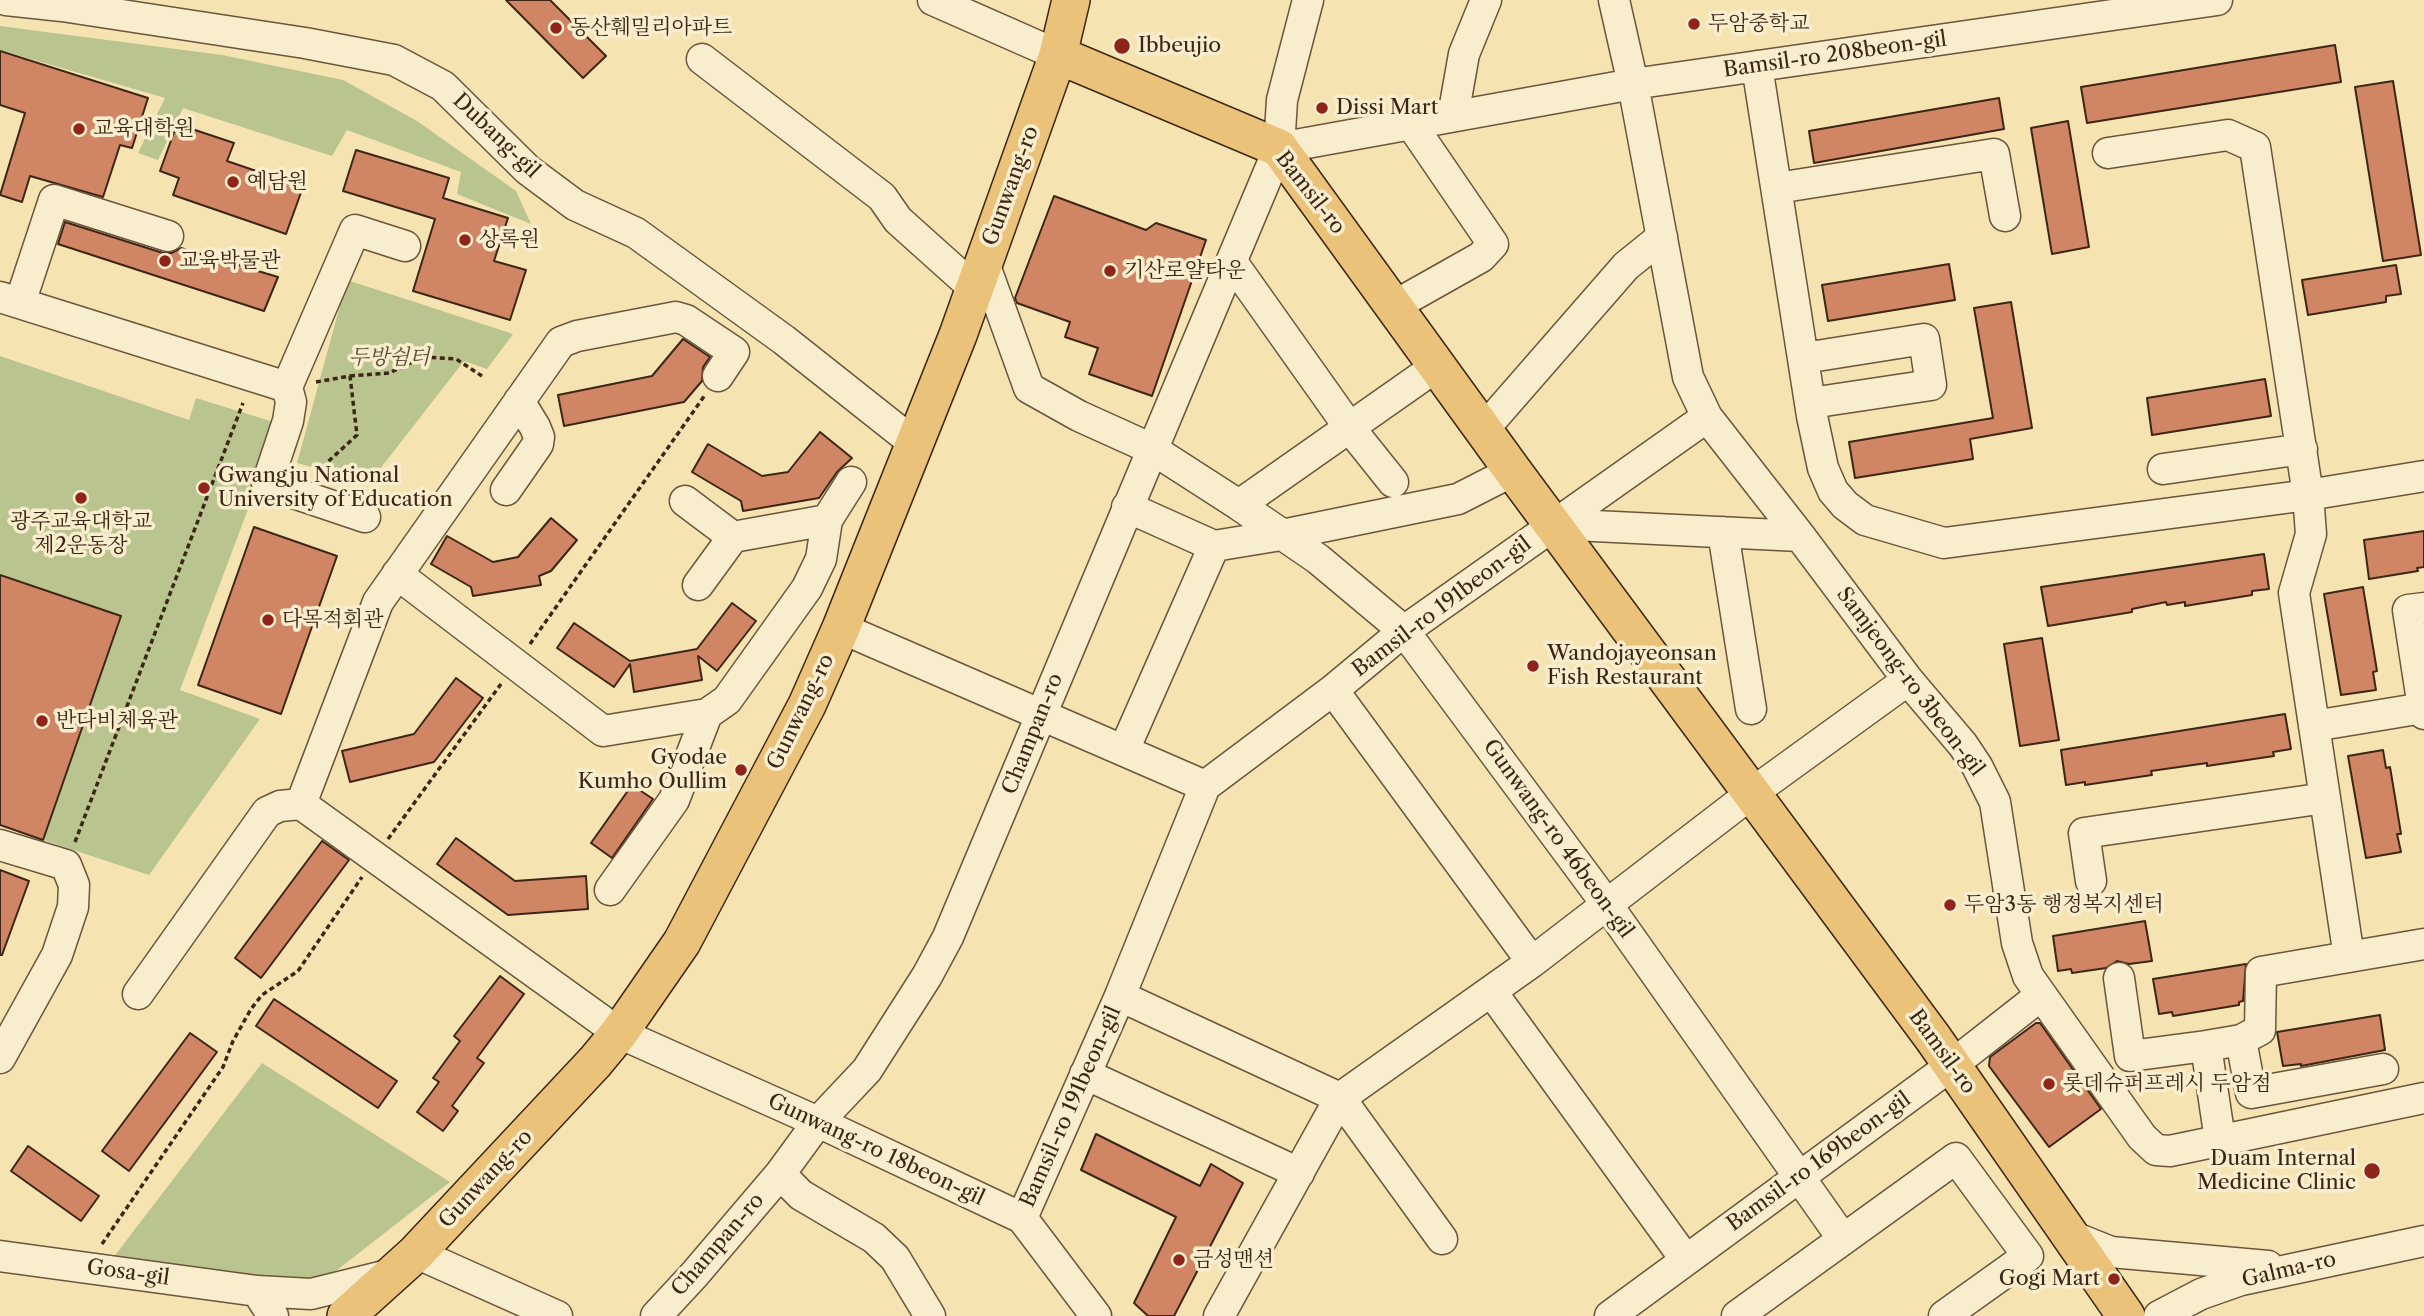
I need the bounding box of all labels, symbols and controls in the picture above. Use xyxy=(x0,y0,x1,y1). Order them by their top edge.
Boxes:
place label: 두암중학교 xyxy=(1708,11,1809,37)
place label: 동산훼밀리아파트 xyxy=(570,15,732,41)
marker: 두암중학교 xyxy=(1686,16,1702,32)
marker: 동산훼밀리아파트 xyxy=(548,20,564,36)
street label: Bamsil-ro 208beon-gil xyxy=(1722,27,1948,83)
place label: Ibbeujio xyxy=(1138,33,1221,59)
marker: Ibbeujio xyxy=(1112,36,1132,56)
street label: Dubang-gil xyxy=(447,88,545,184)
place label: Dissi Mart xyxy=(1336,95,1438,121)
marker: Dissi Mart xyxy=(1314,100,1330,116)
place label: 교육대학원 xyxy=(93,116,194,142)
marker: 교육대학원 xyxy=(71,121,87,137)
street label: Gunwang-ro xyxy=(978,123,1044,249)
street label: Bamsil-ro xyxy=(1270,147,1350,239)
place label: 예담원 xyxy=(247,169,308,195)
marker: 예담원 xyxy=(225,174,241,190)
place label: 상록원 xyxy=(479,227,540,253)
marker: 상록원 xyxy=(457,232,473,248)
place label: 교육박물관 xyxy=(179,248,280,274)
marker: 교육박물관 xyxy=(157,253,173,269)
place label: 기산로얄타운 xyxy=(1124,258,1246,284)
marker: 기산로얄타운 xyxy=(1102,263,1118,279)
park label: 두방쉼터 xyxy=(348,345,430,371)
place label: Gwangju National University of Education xyxy=(218,463,453,513)
marker: Gwangju National University of Education xyxy=(196,480,212,496)
marker: 광주교육대학교 제2운동장 xyxy=(73,490,89,506)
place label: 광주교육대학교 제2운동장 xyxy=(10,509,152,559)
street label: Bamsil-ro 191beon-gil xyxy=(1348,532,1536,682)
street label: Samjeong-ro 3beon-gil xyxy=(1831,583,1989,781)
place label: 다목적회관 xyxy=(282,607,383,633)
marker: 다목적회관 xyxy=(260,612,276,628)
place label: Wandojayeonsan Fish Restaurant xyxy=(1547,641,1717,691)
street label: Gunwang-ro xyxy=(762,650,840,774)
marker: Wandojayeonsan Fish Restaurant xyxy=(1525,658,1541,674)
street label: Champan-ro xyxy=(997,670,1069,798)
place label: 반다비체육관 xyxy=(56,708,178,734)
marker: 반다비체육관 xyxy=(34,713,50,729)
street label: Gunwang-ro 46beon-gil xyxy=(1477,735,1639,943)
place label: Gyodae Kumho Oullim xyxy=(578,745,727,795)
marker: Gyodae Kumho Oullim xyxy=(733,762,749,778)
place label: 두암3동 행정복지센터 xyxy=(1964,892,2164,918)
marker: 두암3동 행정복지센터 xyxy=(1942,897,1958,913)
street label: Bamsil-ro 191beon-gil xyxy=(1015,1003,1127,1211)
street label: Bamsil-ro xyxy=(1903,1005,1981,1099)
place label: 롯데슈퍼프레시 두암점 xyxy=(2063,1071,2271,1097)
marker: 롯데슈퍼프레시 두암점 xyxy=(2041,1076,2057,1092)
street label: Bamsil-ro 169beon-gil xyxy=(1722,1087,1916,1237)
street label: Gunwang-ro 18beon-gil xyxy=(764,1089,988,1211)
street label: Gunwang-ro xyxy=(434,1124,538,1234)
place label: Duam Internal Medicine Clinic xyxy=(2197,1146,2356,1196)
marker: Duam Internal Medicine Clinic xyxy=(2362,1161,2382,1181)
street label: Champan-ro xyxy=(666,1188,770,1302)
place label: 금성맨션 xyxy=(1193,1247,1274,1273)
street label: Galma-ro xyxy=(2239,1247,2339,1293)
marker: 금성맨션 xyxy=(1171,1252,1187,1268)
street label: Gosa-gil xyxy=(85,1255,171,1291)
place label: Gogi Mart xyxy=(1999,1266,2100,1292)
marker: Gogi Mart xyxy=(2106,1271,2122,1287)

